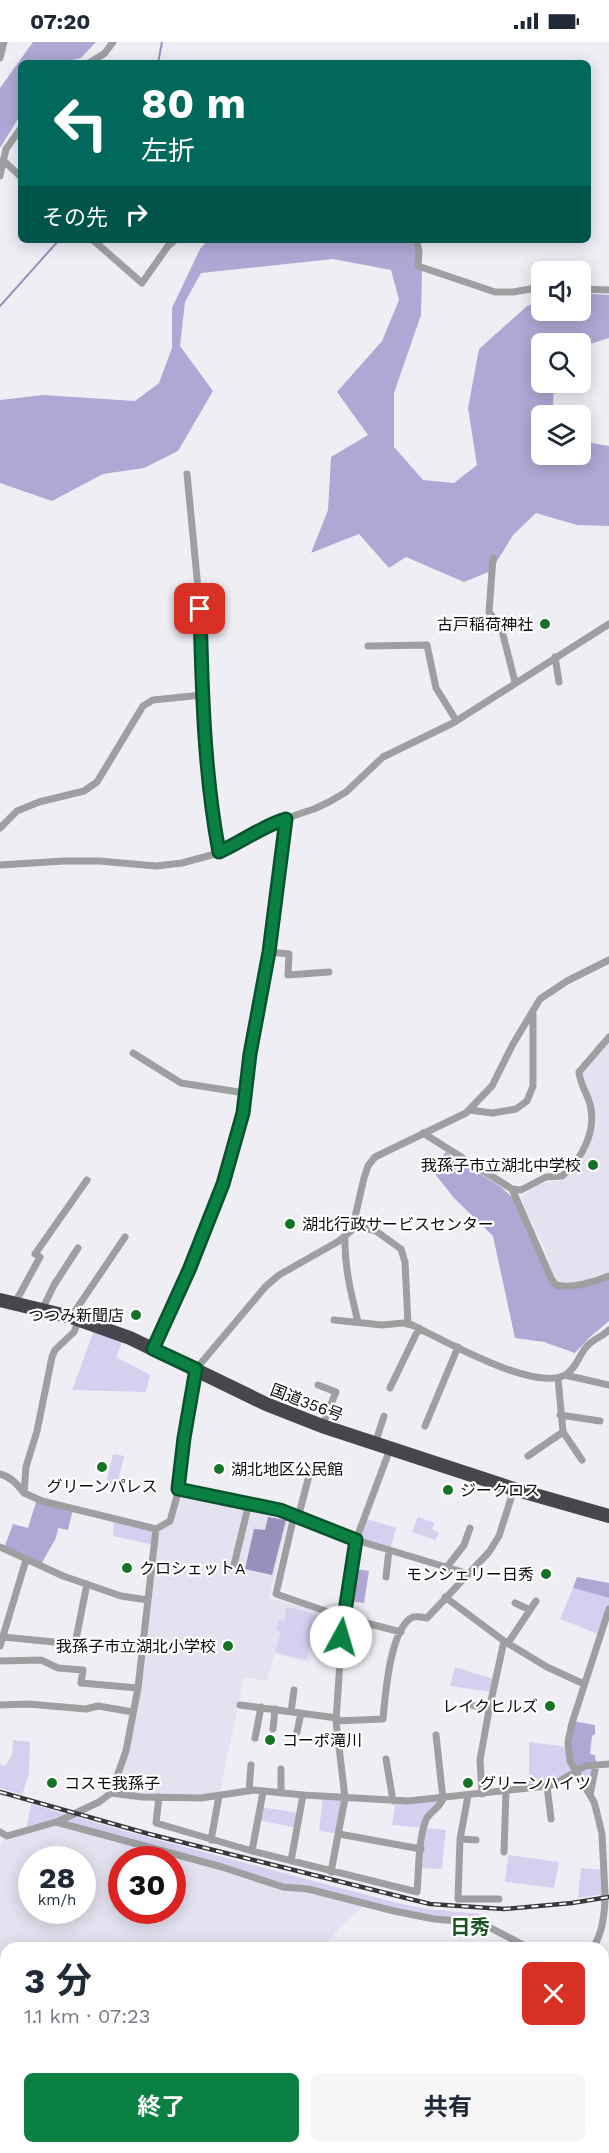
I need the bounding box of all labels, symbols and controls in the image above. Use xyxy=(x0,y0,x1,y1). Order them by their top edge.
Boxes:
text: 07:20 xyxy=(30,9,91,34)
text: 80 m xyxy=(141,79,246,128)
icon: left xyxy=(42,84,120,162)
text: 左折 xyxy=(141,135,195,167)
icon: right xyxy=(120,198,153,231)
text: その先 xyxy=(42,205,108,230)
map controls xyxy=(531,261,591,465)
button: sound xyxy=(531,261,591,321)
button: search xyxy=(531,333,591,393)
button: layers xyxy=(531,405,591,465)
pin xyxy=(174,583,225,634)
icon: arrive xyxy=(183,592,216,625)
place label: 古戸稲荷神社 xyxy=(437,615,533,634)
marker: 古戸稲荷神社 xyxy=(538,617,552,631)
place label: 我孫子市立湖北中学校 xyxy=(421,1156,581,1175)
marker: 我孫子市立湖北中学校 xyxy=(586,1158,600,1172)
place label: 湖北行政サービスセンター xyxy=(302,1215,494,1234)
marker: 湖北行政サービスセンター xyxy=(283,1217,297,1231)
place label: つつみ新聞店 xyxy=(28,1306,124,1325)
marker: つつみ新聞店 xyxy=(129,1308,143,1322)
street label: 国道356号 xyxy=(268,1380,346,1425)
marker: グリーンパレス xyxy=(95,1460,109,1474)
place label: 湖北地区公民館 xyxy=(231,1460,343,1479)
marker: 湖北地区公民館 xyxy=(212,1462,226,1476)
place label: グリーンパレス xyxy=(46,1477,158,1496)
place label: ジークロス xyxy=(460,1481,540,1500)
marker: ジークロス xyxy=(441,1483,455,1497)
place label: クロシェットA xyxy=(139,1559,246,1578)
marker: クロシェットA xyxy=(120,1561,134,1575)
place label: モンシェリー日秀 xyxy=(406,1565,534,1584)
marker: モンシェリー日秀 xyxy=(539,1567,553,1581)
position arrow xyxy=(309,1605,373,1669)
place label: 我孫子市立湖北小学校 xyxy=(56,1637,216,1656)
marker: 我孫子市立湖北小学校 xyxy=(221,1639,235,1653)
place label: レイクヒルズ xyxy=(442,1697,538,1716)
marker: レイクヒルズ xyxy=(543,1699,557,1713)
place label: コーポ滝川 xyxy=(282,1731,362,1750)
marker: コーポ滝川 xyxy=(263,1733,277,1747)
place label: コスモ我孫子 xyxy=(64,1774,160,1793)
place label: グリーンハイツ xyxy=(480,1774,591,1793)
marker: コスモ我孫子 xyxy=(45,1776,59,1790)
marker: グリーンハイツ xyxy=(461,1776,475,1790)
speed limit sign: 30 xyxy=(108,1846,186,1924)
text: 28 xyxy=(39,1860,75,1895)
text: km/h xyxy=(38,1891,76,1909)
district label: 日秀 xyxy=(450,1915,490,1939)
text: 3 分 xyxy=(24,1960,92,2002)
button: close xyxy=(522,1962,585,2025)
text: 1.1 km · 07:23 xyxy=(24,2004,150,2028)
button: 終了 xyxy=(24,2073,299,2142)
button: 共有 xyxy=(311,2073,585,2142)

